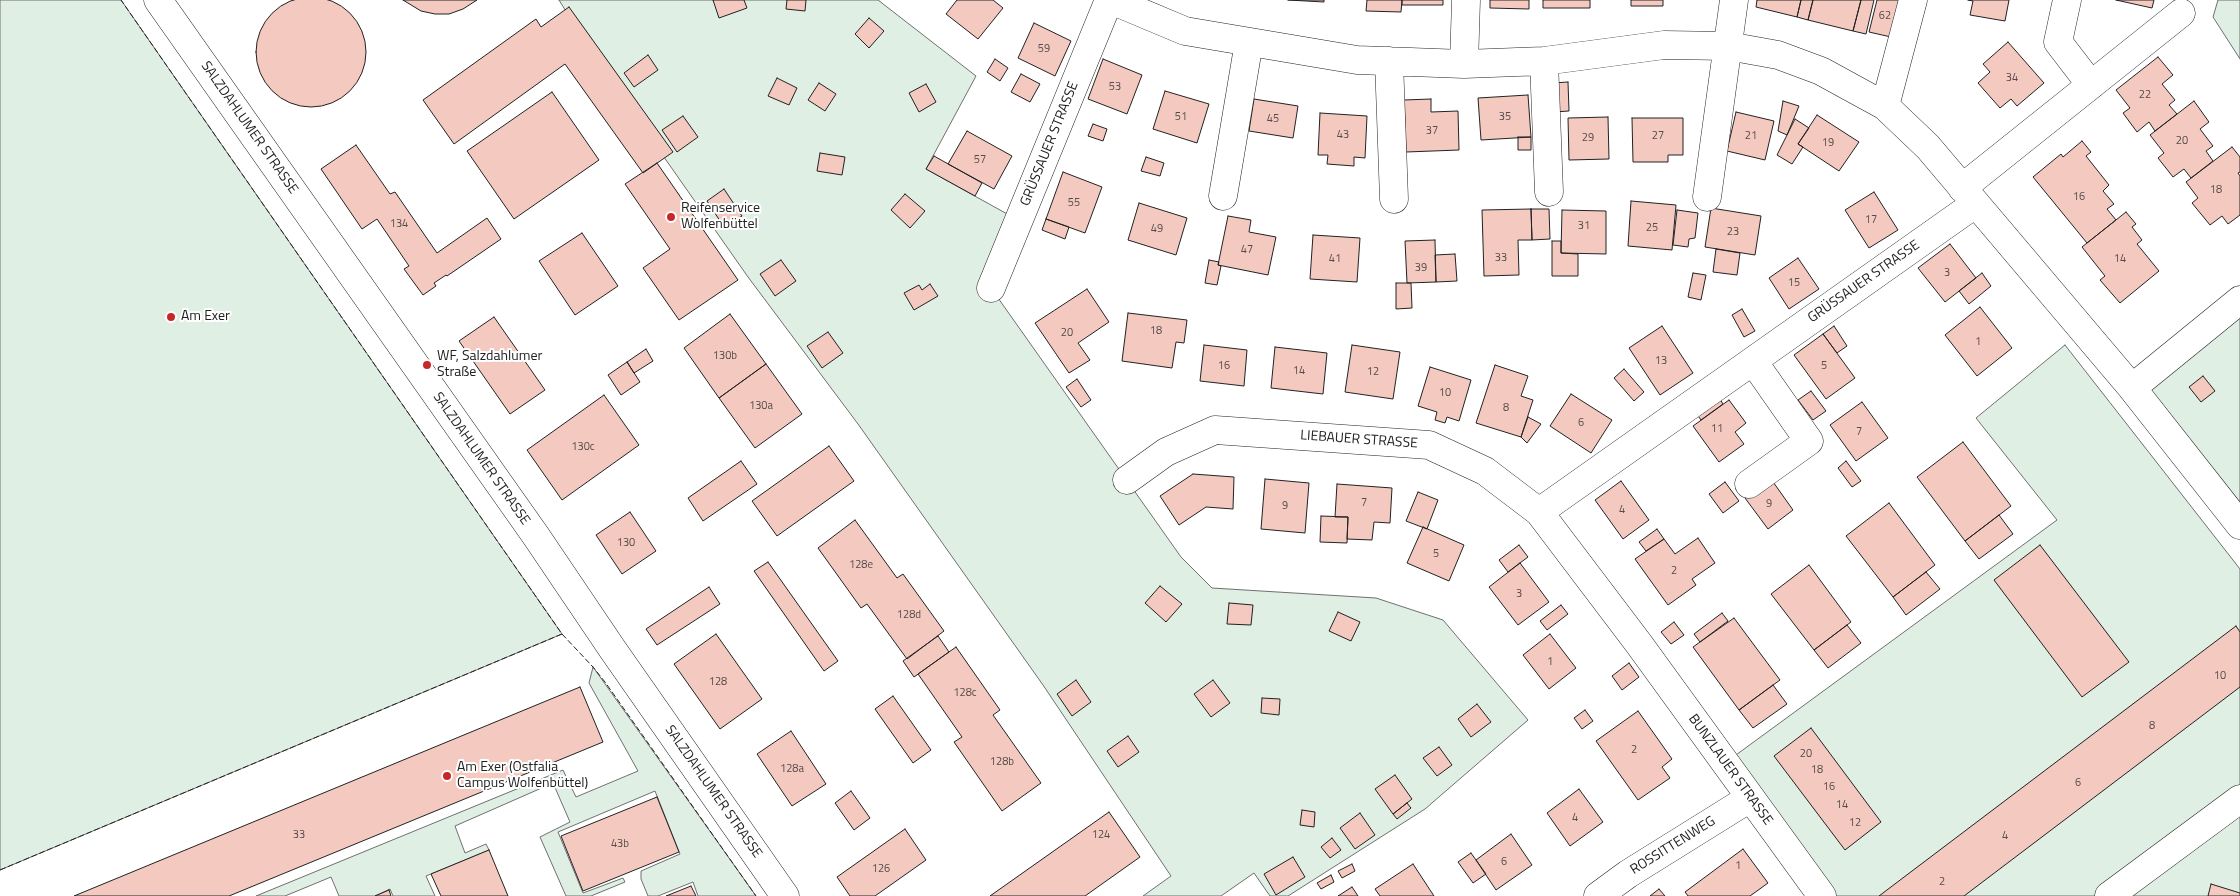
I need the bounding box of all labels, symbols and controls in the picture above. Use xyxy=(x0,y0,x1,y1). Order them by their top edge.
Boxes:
house number: 62 xyxy=(1879,9,1891,23)
house number: 59 xyxy=(1038,42,1050,56)
street label: SALZDAHLUMER STRASSE xyxy=(197,58,301,198)
house number: 34 xyxy=(2006,71,2018,85)
street label: GRÜSSAUER STRASSE xyxy=(1017,79,1083,209)
house number: 53 xyxy=(1109,80,1121,94)
house number: 22 xyxy=(2139,88,2151,102)
house number: 51 xyxy=(1175,110,1187,124)
house number: 35 xyxy=(1499,110,1511,124)
house number: 45 xyxy=(1267,112,1279,126)
house number: 37 xyxy=(1426,124,1438,138)
house number: 43 xyxy=(1337,128,1349,142)
house number: 27 xyxy=(1652,129,1664,143)
house number: 21 xyxy=(1745,129,1757,143)
house number: 29 xyxy=(1582,131,1594,145)
house number: 20 xyxy=(2176,134,2188,148)
house number: 19 xyxy=(1822,136,1834,150)
house number: 57 xyxy=(974,153,986,167)
house number: 18 xyxy=(2210,183,2222,197)
house number: 16 xyxy=(2073,190,2085,204)
house number: 55 xyxy=(1068,196,1080,210)
place label: Reifenservice Wolfenbüttel xyxy=(681,201,760,233)
marker: Reifenservice Wolfenbüttel xyxy=(665,211,677,223)
house number: 17 xyxy=(1865,213,1877,227)
house number: 134 xyxy=(390,217,408,231)
house number: 31 xyxy=(1578,219,1590,233)
house number: 25 xyxy=(1646,221,1658,235)
house number: 49 xyxy=(1151,222,1163,236)
house number: 23 xyxy=(1727,225,1739,239)
street label: GRÜSSAUER STRASSE xyxy=(1805,237,1923,327)
house number: 47 xyxy=(1241,243,1253,257)
house number: 33 xyxy=(1495,251,1507,265)
house number: 41 xyxy=(1329,252,1341,266)
house number: 14 xyxy=(2114,252,2126,266)
house number: 39 xyxy=(1415,261,1427,275)
house number: 3 xyxy=(1944,266,1950,280)
house number: 15 xyxy=(1788,276,1800,290)
place label: Am Exer xyxy=(181,309,230,325)
marker: Am Exer xyxy=(165,311,177,323)
house number: 18 xyxy=(1150,324,1162,338)
house number: 20 xyxy=(1061,326,1073,340)
house number: 1 xyxy=(1975,335,1981,349)
place label: WF, Salzdahlumer Straße xyxy=(437,349,542,382)
house number: 130b xyxy=(713,349,737,363)
house number: 13 xyxy=(1655,354,1667,368)
marker: WF, Salzdahlumer Straße xyxy=(421,359,433,371)
house number: 16 xyxy=(1218,359,1230,373)
house number: 5 xyxy=(1821,359,1827,373)
house number: 14 xyxy=(1293,364,1305,378)
house number: 12 xyxy=(1367,365,1379,379)
house number: 10 xyxy=(1439,386,1451,400)
street label: SALZDAHLUMER STRASSE xyxy=(429,389,533,529)
house number: 130a xyxy=(749,399,773,413)
house number: 8 xyxy=(1503,401,1509,415)
house number: 6 xyxy=(1578,416,1584,430)
house number: 11 xyxy=(1711,422,1723,436)
house number: 7 xyxy=(1856,425,1862,439)
street label: LIEBAUER STRASSE xyxy=(1300,428,1418,452)
house number: 130c xyxy=(571,440,595,454)
house number: 7 xyxy=(1361,496,1367,510)
house number: 9 xyxy=(1766,497,1772,511)
house number: 9 xyxy=(1282,499,1288,513)
house number: 4 xyxy=(1619,503,1625,517)
house number: 130 xyxy=(617,536,635,550)
house number: 5 xyxy=(1433,547,1439,561)
house number: 128e xyxy=(849,558,873,572)
house number: 2 xyxy=(1671,564,1677,578)
house number: 3 xyxy=(1516,587,1522,601)
house number: 128d xyxy=(897,608,921,622)
house number: 1 xyxy=(1547,655,1553,669)
house number: 10 xyxy=(2214,669,2226,683)
house number: 128 xyxy=(709,675,727,689)
house number: 128c xyxy=(953,686,977,700)
street label: BUNZLAUER STRASSE xyxy=(1684,711,1776,829)
house number: 8 xyxy=(2149,719,2155,733)
street label: SALZDAHLUMER STRASSE xyxy=(661,722,765,862)
house number: 2 xyxy=(1631,743,1637,757)
house number: 20 xyxy=(1800,747,1812,761)
house number: 128b xyxy=(990,755,1014,769)
place label: Am Exer (Ostfalia Campus Wolfenbüttel) xyxy=(457,760,588,792)
house number: 128a xyxy=(780,762,804,776)
house number: 18 xyxy=(1811,763,1823,777)
marker: Am Exer (Ostfalia Campus Wolfenbüttel) xyxy=(441,770,453,782)
house number: 6 xyxy=(2075,776,2081,790)
house number: 16 xyxy=(1823,780,1835,794)
house number: 14 xyxy=(1836,798,1848,812)
house number: 4 xyxy=(1572,811,1578,825)
street label: ROSSITTENWEG xyxy=(1627,813,1719,879)
house number: 12 xyxy=(1849,816,1861,830)
house number: 33 xyxy=(293,828,305,842)
house number: 124 xyxy=(1092,828,1110,842)
house number: 4 xyxy=(2002,829,2008,843)
house number: 43b xyxy=(611,837,629,851)
house number: 6 xyxy=(1501,855,1507,869)
house number: 1 xyxy=(1735,859,1741,873)
house number: 126 xyxy=(872,862,890,876)
house number: 2 xyxy=(1939,875,1945,889)

